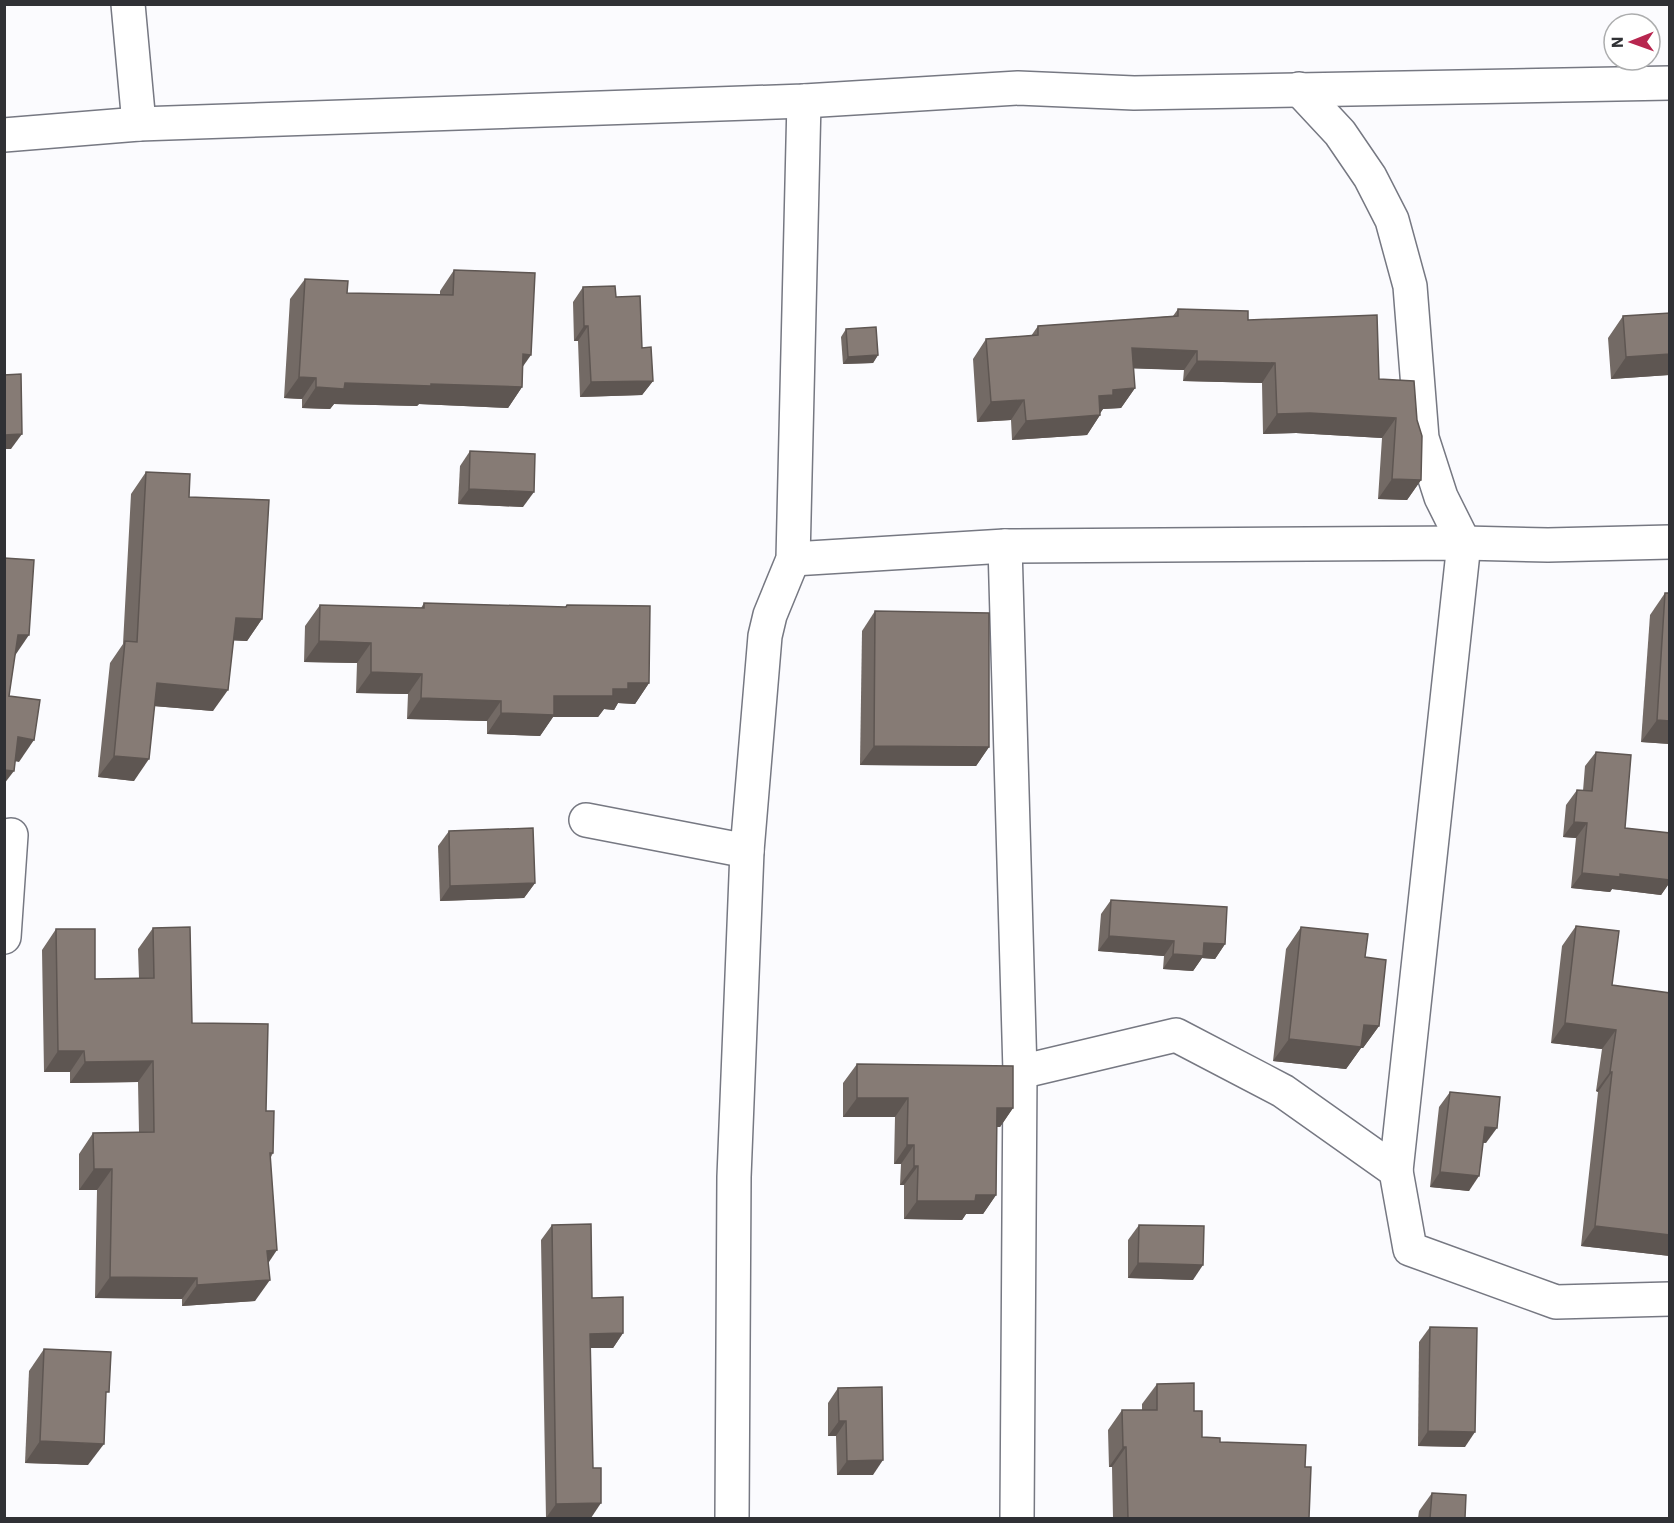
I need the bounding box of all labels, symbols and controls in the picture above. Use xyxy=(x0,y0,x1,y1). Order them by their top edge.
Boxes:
north arrow xyxy=(1602,12,1662,72)
text: N xyxy=(1607,36,1627,48)

